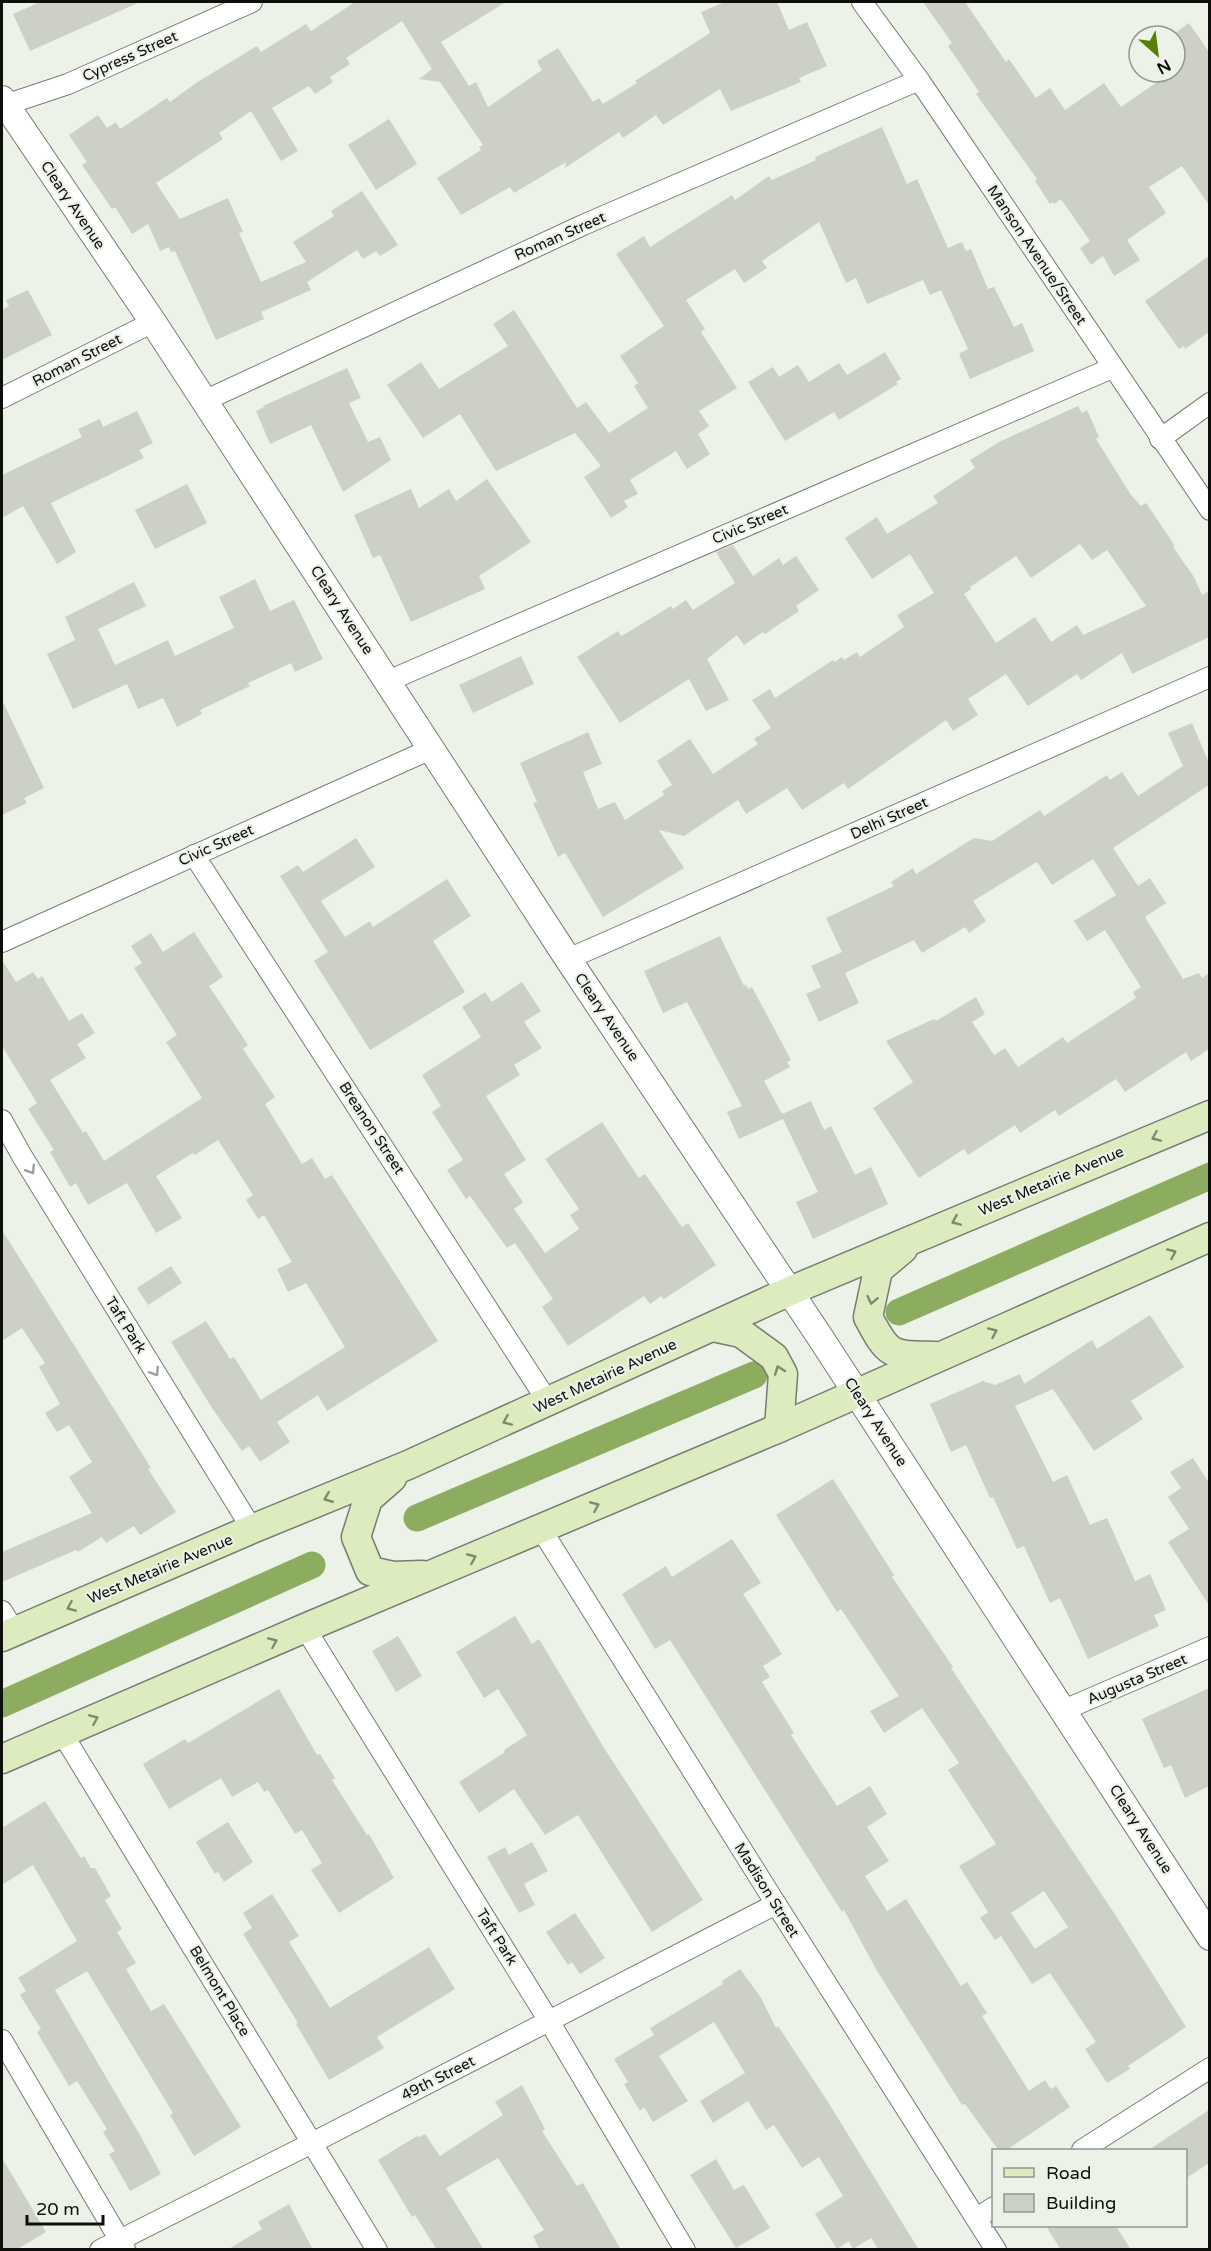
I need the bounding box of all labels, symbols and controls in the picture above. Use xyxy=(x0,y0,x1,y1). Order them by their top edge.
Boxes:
north arrow xyxy=(1127,24,1187,84)
street label: Cypress Street xyxy=(80,27,181,85)
text: N xyxy=(1153,55,1174,78)
street label: Cleary Avenue xyxy=(37,157,109,253)
street label: Manson Avenue/Street xyxy=(984,182,1091,328)
street label: Roman Street xyxy=(512,208,609,264)
street label: Roman Street xyxy=(29,330,125,390)
street label: Civic Street xyxy=(709,500,791,548)
street label: Cleary Avenue xyxy=(307,562,377,658)
street label: Delhi Street xyxy=(847,793,931,843)
street label: Civic Street xyxy=(176,820,257,870)
street label: Cleary Avenue xyxy=(571,969,643,1065)
street label: Breanon Street xyxy=(335,1078,409,1178)
one-way arrow xyxy=(1151,1130,1162,1142)
street label: West Metairie Avenue xyxy=(976,1142,1126,1220)
one-way arrow xyxy=(23,1164,35,1174)
one-way arrow xyxy=(952,1214,963,1226)
one-way arrow xyxy=(1165,1249,1176,1261)
street label: Taft Park xyxy=(102,1293,150,1357)
one-way arrow xyxy=(866,1294,879,1304)
one-way arrow xyxy=(987,1328,998,1340)
street label: West Metairie Avenue xyxy=(531,1335,679,1417)
one-way arrow xyxy=(148,1366,160,1376)
one-way arrow xyxy=(774,1366,787,1376)
street label: Cleary Avenue xyxy=(841,1374,911,1470)
one-way arrow xyxy=(502,1413,513,1425)
one-way arrow xyxy=(323,1491,334,1503)
one-way arrow xyxy=(588,1501,599,1513)
street label: West Metairie Avenue xyxy=(85,1530,235,1608)
one-way arrow xyxy=(465,1553,476,1565)
one-way arrow xyxy=(66,1600,77,1612)
one-way arrow xyxy=(266,1637,277,1649)
street label: Augusta Street xyxy=(1084,1650,1190,1708)
one-way arrow xyxy=(87,1714,98,1726)
street label: Cleary Avenue xyxy=(1106,1781,1176,1877)
street label: Madison Street xyxy=(731,1839,803,1941)
street label: Taft Park xyxy=(473,1905,521,1969)
street label: Belmont Place xyxy=(186,1942,254,2040)
street label: 49th Street xyxy=(398,2052,478,2104)
legend xyxy=(992,2149,1187,2227)
text: Road xyxy=(1046,2162,1091,2184)
scale bar xyxy=(27,2188,104,2226)
text: Building xyxy=(1046,2192,1116,2214)
text: 20 m xyxy=(36,2198,80,2220)

